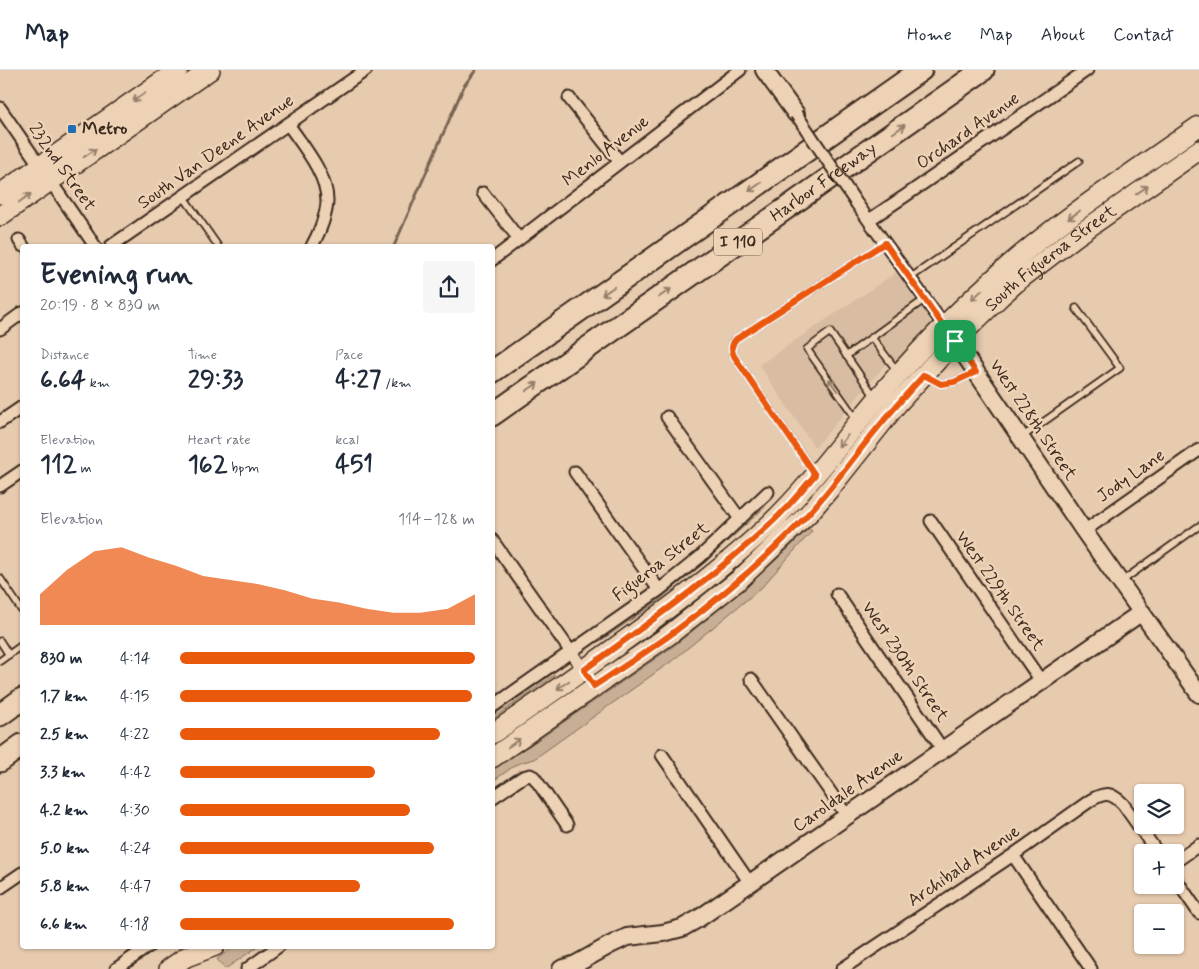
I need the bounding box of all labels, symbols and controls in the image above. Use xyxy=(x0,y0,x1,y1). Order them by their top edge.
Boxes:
text: Map xyxy=(25,19,69,50)
text: Home xyxy=(907,23,952,47)
text: Map xyxy=(980,23,1013,47)
text: About xyxy=(1041,23,1085,47)
text: Contact xyxy=(1113,23,1174,47)
street label: Orchard Avenue xyxy=(912,87,1024,175)
street label: South Van Deene Avenue xyxy=(133,89,299,215)
one-way arrow xyxy=(132,92,146,102)
street label: Menlo Avenue xyxy=(558,110,654,192)
place label: Metro xyxy=(82,117,128,141)
street label: 232nd Street xyxy=(23,118,101,216)
marker: Metro xyxy=(66,123,78,135)
one-way arrow xyxy=(891,124,905,134)
street label: Harbor Freeway xyxy=(765,136,881,228)
one-way arrow xyxy=(83,148,97,158)
one-way arrow xyxy=(748,182,762,192)
one-way arrow xyxy=(1135,185,1149,195)
one-way arrow xyxy=(18,193,32,203)
street label: South Figueroa Street xyxy=(980,199,1122,317)
one-way arrow xyxy=(1067,210,1081,220)
road number: I 110 xyxy=(714,228,762,256)
text: Evening run xyxy=(40,257,193,294)
button: share xyxy=(423,261,475,313)
one-way arrow xyxy=(601,286,615,296)
one-way arrow xyxy=(658,288,672,298)
one-way arrow xyxy=(971,289,983,301)
text: 20:19 · 8 × 830 m xyxy=(40,295,160,316)
pin xyxy=(934,320,976,362)
icon: arrive xyxy=(941,327,969,355)
text: Distance xyxy=(40,346,89,364)
text: Time xyxy=(188,346,217,364)
text: Pace xyxy=(335,346,363,364)
street label: West 228th Street xyxy=(984,355,1083,486)
text: 6.64 xyxy=(40,364,86,397)
text: 29:33 xyxy=(188,364,243,397)
text: 4:27 xyxy=(335,364,381,397)
text: km xyxy=(86,374,110,392)
text: /km xyxy=(381,374,412,392)
one-way arrow xyxy=(828,378,838,392)
one-way arrow xyxy=(525,382,539,392)
text: Elevation xyxy=(40,431,95,449)
text: Heart rate xyxy=(188,431,251,449)
text: kcal xyxy=(335,431,359,449)
one-way arrow xyxy=(838,434,849,447)
street label: Jody Lane xyxy=(1092,444,1170,508)
text: 112 xyxy=(40,449,77,482)
text: 162 xyxy=(188,449,228,482)
text: 451 xyxy=(335,449,373,482)
text: m xyxy=(77,459,92,477)
text: bpm xyxy=(228,459,260,477)
text: Elevation xyxy=(40,509,103,530)
text: 114–128 m xyxy=(398,509,475,530)
street label: Figueroa Street xyxy=(608,516,716,609)
street label: West 229th Street xyxy=(950,526,1051,656)
street label: West 230th Street xyxy=(856,597,954,727)
text: 830 m xyxy=(40,648,82,669)
text: 4:14 xyxy=(120,648,150,669)
one-way arrow xyxy=(556,680,570,690)
text: 1.7 km xyxy=(40,686,88,707)
text: 4:15 xyxy=(120,686,149,707)
text: 2.5 km xyxy=(40,724,88,745)
text: 4:22 xyxy=(120,724,150,745)
one-way arrow xyxy=(506,738,520,748)
street label: Caroldale Avenue xyxy=(788,744,908,838)
text: 3.3 km xyxy=(40,762,85,783)
text: 4:42 xyxy=(120,762,151,783)
map controls xyxy=(1134,784,1184,954)
button: layers xyxy=(1134,784,1184,834)
text: 4.2 km xyxy=(40,800,88,821)
text: 4:30 xyxy=(120,800,150,821)
street label: Archibald Avenue xyxy=(903,819,1025,913)
text: 5.0 km xyxy=(40,838,90,859)
text: 4:24 xyxy=(120,838,151,859)
button: + xyxy=(1134,844,1184,894)
text: 5.8 km xyxy=(40,876,90,897)
text: 4:47 xyxy=(120,876,151,897)
button: − xyxy=(1134,904,1184,954)
text: 6.6 km xyxy=(40,914,87,935)
text: 4:18 xyxy=(120,914,150,935)

